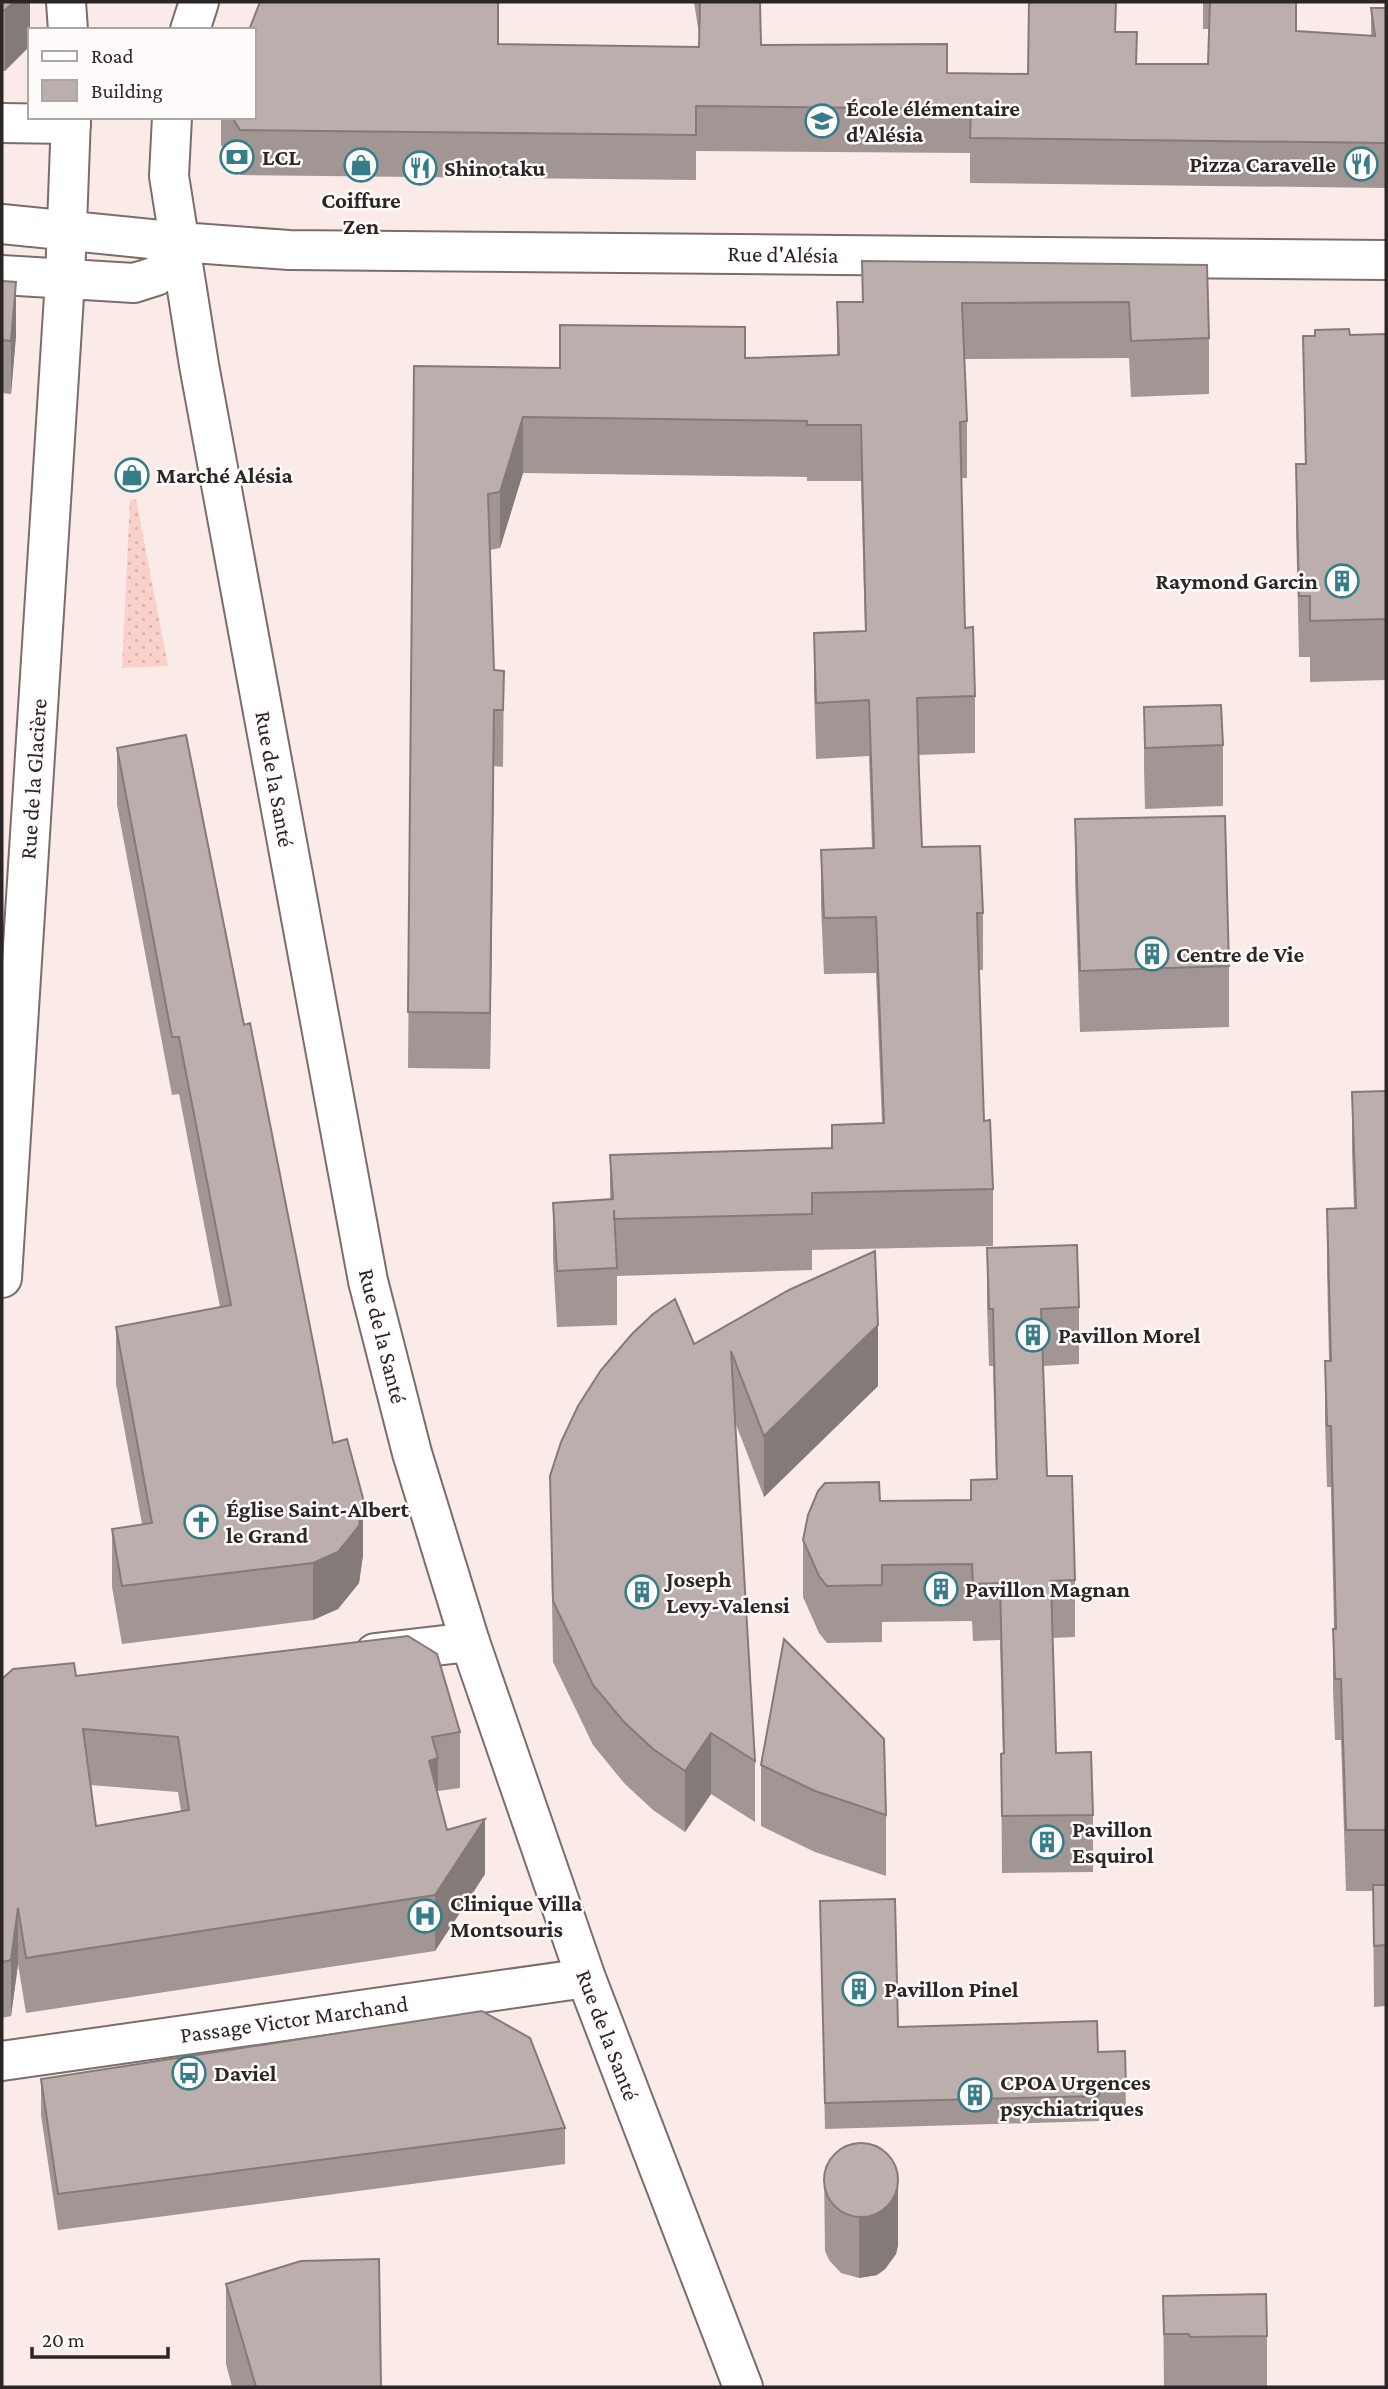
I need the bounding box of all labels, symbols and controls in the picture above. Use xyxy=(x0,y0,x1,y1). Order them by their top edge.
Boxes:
legend xyxy=(28,28,256,119)
text: Road xyxy=(91,44,134,68)
text: Building xyxy=(91,79,163,103)
place label: École élémentaire d'Alésia xyxy=(846,95,1020,147)
school or university icon: École élémentaire d'Alésia xyxy=(803,102,841,140)
bank icon: LCL xyxy=(218,138,256,176)
place label: LCL xyxy=(262,144,301,170)
restaurant icon: Pizza Caravelle xyxy=(1342,145,1380,183)
shop icon: Coiffure Zen xyxy=(342,146,380,184)
restaurant icon: Shinotaku xyxy=(401,149,439,187)
place label: Pizza Caravelle xyxy=(1189,151,1336,177)
place label: Shinotaku xyxy=(444,155,545,181)
place label: Coiffure Zen xyxy=(321,187,401,239)
street label: Rue d'Alésia xyxy=(727,240,839,268)
shop icon: Marché Alésia xyxy=(113,456,151,494)
place label: Marché Alésia xyxy=(156,462,293,488)
building icon: Raymond Garcin xyxy=(1323,562,1361,600)
place label: Raymond Garcin xyxy=(1155,568,1318,594)
street label: Rue de la Glacière xyxy=(14,698,52,860)
street label: Rue de la Santé xyxy=(250,709,300,849)
building icon: Centre de Vie xyxy=(1133,935,1171,973)
place label: Centre de Vie xyxy=(1176,941,1304,967)
street label: Rue de la Santé xyxy=(354,1266,412,1406)
building icon: Pavillon Morel xyxy=(1014,1316,1052,1354)
place label: Pavillon Morel xyxy=(1058,1322,1201,1348)
place label: Église Saint-Albert le Grand xyxy=(226,1496,410,1548)
church icon: Église Saint-Albert le Grand xyxy=(182,1503,220,1541)
place label: Joseph Levy-Valensi xyxy=(664,1566,790,1618)
building icon: Pavillon Magnan xyxy=(922,1570,960,1608)
building icon: Joseph Levy-Valensi xyxy=(623,1573,661,1611)
place label: Pavillon Magnan xyxy=(965,1576,1130,1602)
place label: Pavillon Esquirol xyxy=(1072,1816,1154,1868)
building icon: Pavillon Esquirol xyxy=(1028,1823,1066,1861)
place label: Clinique Villa Montsouris xyxy=(450,1890,583,1942)
hospital icon: Clinique Villa Montsouris xyxy=(406,1897,444,1935)
street label: Rue de la Santé xyxy=(571,1966,645,2104)
building icon: Pavillon Pinel xyxy=(840,1970,878,2008)
place label: Pavillon Pinel xyxy=(884,1976,1019,2002)
street label: Passage Victor Marchand xyxy=(178,1990,410,2048)
bus stop icon: Daviel xyxy=(170,2054,208,2092)
place label: Daviel xyxy=(214,2060,277,2086)
place label: CPOA Urgences psychiatriques xyxy=(1000,2069,1151,2121)
building icon: CPOA Urgences psychiatriques xyxy=(956,2076,994,2114)
scale bar xyxy=(32,2316,168,2360)
text: 20 m xyxy=(42,2328,85,2352)

